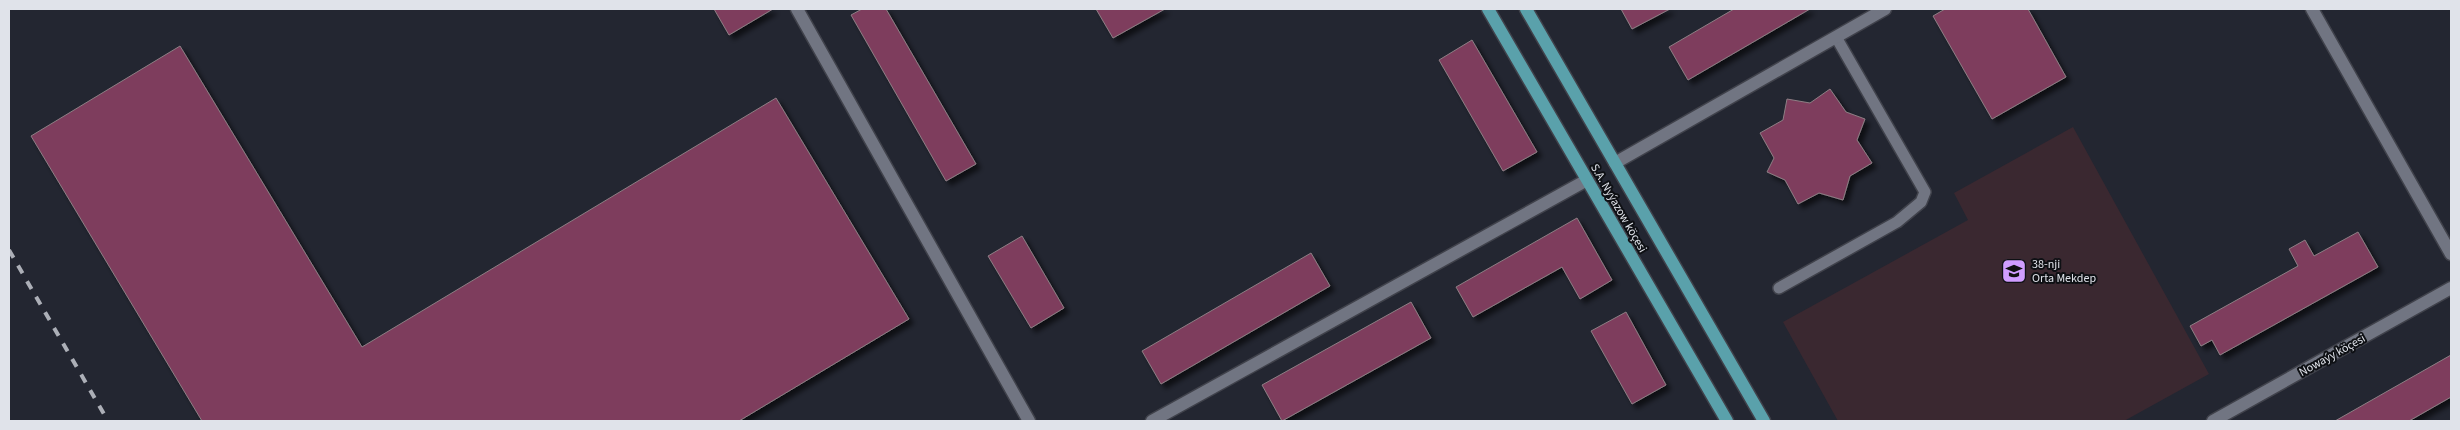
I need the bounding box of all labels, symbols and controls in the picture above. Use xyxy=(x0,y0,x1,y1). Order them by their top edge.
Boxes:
street label: S.A. Nyýazow köçesi xyxy=(1586,161,1651,256)
place label: 38-nji Orta Mekdep xyxy=(2032,256,2096,287)
school or university icon: 38-nji Orta Mekdep xyxy=(2001,258,2027,284)
street label: Nowaýy köçesi xyxy=(2296,330,2369,381)

